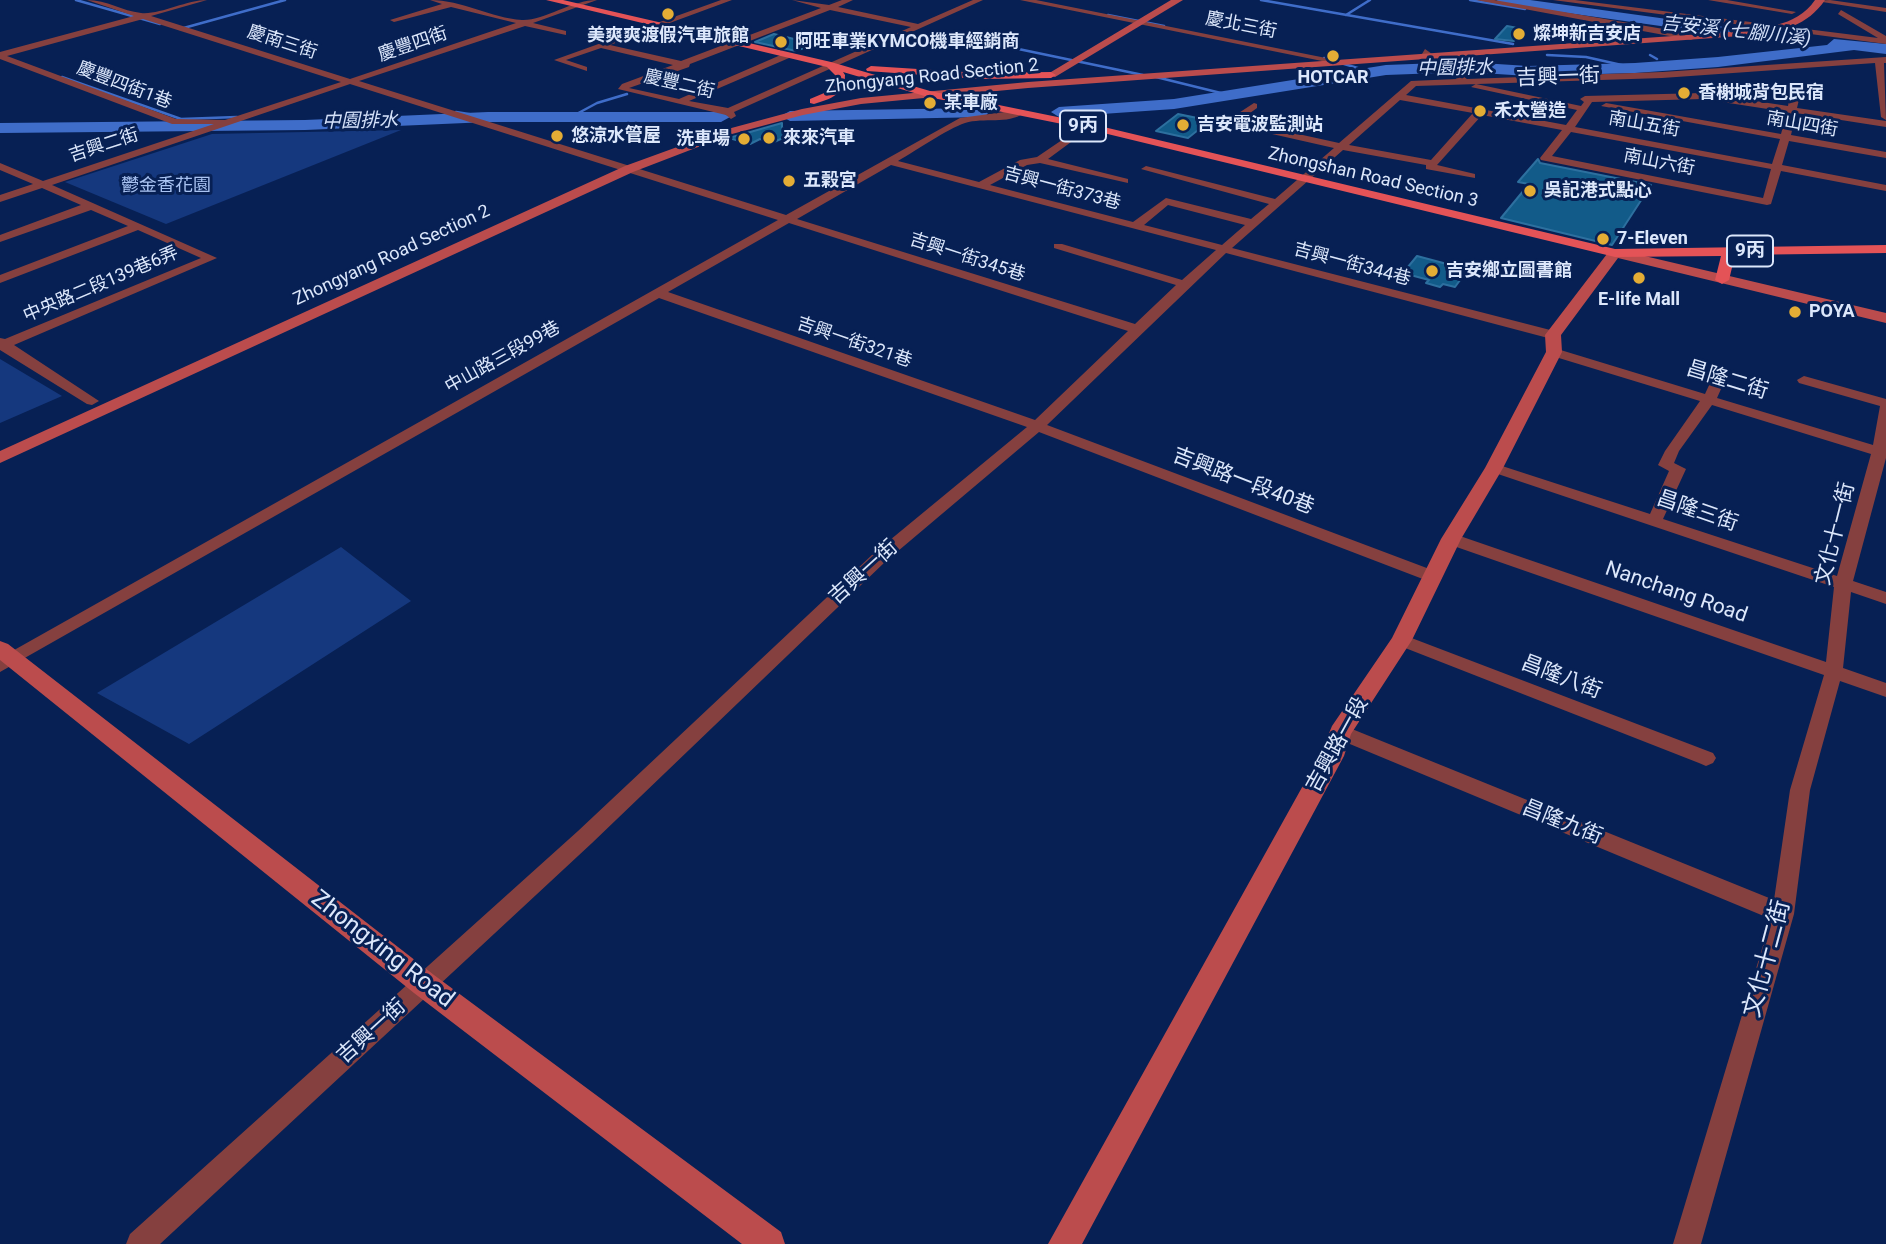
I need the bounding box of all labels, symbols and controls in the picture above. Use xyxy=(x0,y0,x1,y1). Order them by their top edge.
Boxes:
marker: 美爽爽渡假汽車旅館 xyxy=(660,6,676,22)
street label: 慶北三街 xyxy=(1204,9,1278,43)
water label: 吉安溪 (七腳川溪) xyxy=(1660,13,1812,51)
street label: 慶南三街 xyxy=(244,22,320,64)
street label: 慶豐四街 xyxy=(375,23,451,67)
place label: 燦坤新吉安店 xyxy=(1533,23,1641,45)
place label: 美爽爽渡假汽車旅館 xyxy=(587,25,749,47)
marker: 燦坤新吉安店 xyxy=(1511,26,1527,42)
place label: 阿旺車業KYMCO機車經銷商 xyxy=(795,31,1020,53)
marker: 阿旺車業KYMCO機車經銷商 xyxy=(773,34,789,50)
marker: HOTCAR xyxy=(1325,48,1341,64)
street label: Zhongyang Road Section 2 xyxy=(824,55,1040,99)
water label: 中園排水 xyxy=(1417,57,1493,81)
street label: 慶豐四街1巷 xyxy=(73,58,175,114)
street label: 吉興一街 xyxy=(1516,64,1600,92)
street label: 慶豐二街 xyxy=(641,66,717,104)
place label: HOTCAR xyxy=(1298,67,1368,89)
place label: 香榭城背包民宿 xyxy=(1698,82,1824,104)
marker: 香榭城背包民宿 xyxy=(1676,85,1692,101)
place label: 某車廠 xyxy=(944,92,998,114)
marker: 某車廠 xyxy=(922,95,938,111)
place label: 禾太營造 xyxy=(1494,100,1566,122)
marker: 禾太營造 xyxy=(1472,103,1488,119)
street label: 南山五街 xyxy=(1607,108,1681,142)
street label: 南山四街 xyxy=(1765,108,1839,142)
water label: 中園排水 xyxy=(322,110,398,134)
road number: 9丙 xyxy=(1060,110,1106,142)
place label: 吉安電波監測站 xyxy=(1197,114,1323,136)
marker: 吉安電波監測站 xyxy=(1175,117,1191,133)
street label: 吉興二街 xyxy=(66,125,142,167)
place label: 悠涼水管屋 xyxy=(571,125,661,147)
place label: 來來汽車 xyxy=(783,127,855,149)
marker: 悠涼水管屋 xyxy=(549,128,565,144)
place label: 洗車場 xyxy=(676,128,730,150)
marker: 來來汽車 xyxy=(761,130,777,146)
marker: 洗車場 xyxy=(736,131,752,147)
street label: Zhongshan Road Section 3 xyxy=(1266,143,1480,213)
street label: 南山六街 xyxy=(1622,146,1696,180)
street label: 吉興一街373巷 xyxy=(1001,163,1123,215)
place label: 五榖宮 xyxy=(803,170,857,192)
marker: 五榖宮 xyxy=(781,173,797,189)
park label: 鬱金香花園 xyxy=(121,175,211,197)
place label: 吳記港式點心 xyxy=(1544,180,1652,202)
marker: 吳記港式點心 xyxy=(1522,183,1538,199)
street label: Zhongyang Road Section 2 xyxy=(290,201,494,311)
place label: 7-Eleven xyxy=(1617,228,1688,250)
street label: 吉興一街345巷 xyxy=(906,229,1028,287)
marker: 7-Eleven xyxy=(1595,231,1611,247)
road number: 9丙 xyxy=(1727,235,1773,266)
street label: 吉興一街344巷 xyxy=(1291,239,1413,291)
street label: 中央路二段139巷6弄 xyxy=(20,243,182,327)
place label: 吉安鄉立圖書館 xyxy=(1446,260,1572,282)
marker: 吉安鄉立圖書館 xyxy=(1424,263,1440,279)
marker: E-life Mall xyxy=(1631,270,1647,286)
place label: E-life Mall xyxy=(1598,289,1680,311)
place label: POYA xyxy=(1809,301,1855,323)
marker: POYA xyxy=(1787,304,1803,320)
street label: 吉興一街321巷 xyxy=(794,313,914,373)
street label: 中山路三段99巷 xyxy=(442,317,564,399)
street label: 昌隆二街 xyxy=(1683,357,1771,405)
street label: 吉興路一段40巷 xyxy=(1169,443,1317,521)
street label: 文化十一街 xyxy=(1811,480,1861,588)
street label: 昌隆三街 xyxy=(1653,486,1741,538)
street label: 吉興一街 xyxy=(824,536,904,610)
street label: Nanchang Road xyxy=(1602,557,1750,629)
street label: 昌隆八街 xyxy=(1517,651,1605,705)
street label: 吉興路一段 xyxy=(1302,693,1374,797)
street label: 昌隆九街 xyxy=(1518,796,1606,850)
street label: Zhongxing Road xyxy=(305,885,459,1015)
street label: 文化十二街 xyxy=(1739,897,1797,1021)
street label: 吉興一街 xyxy=(332,995,412,1069)

